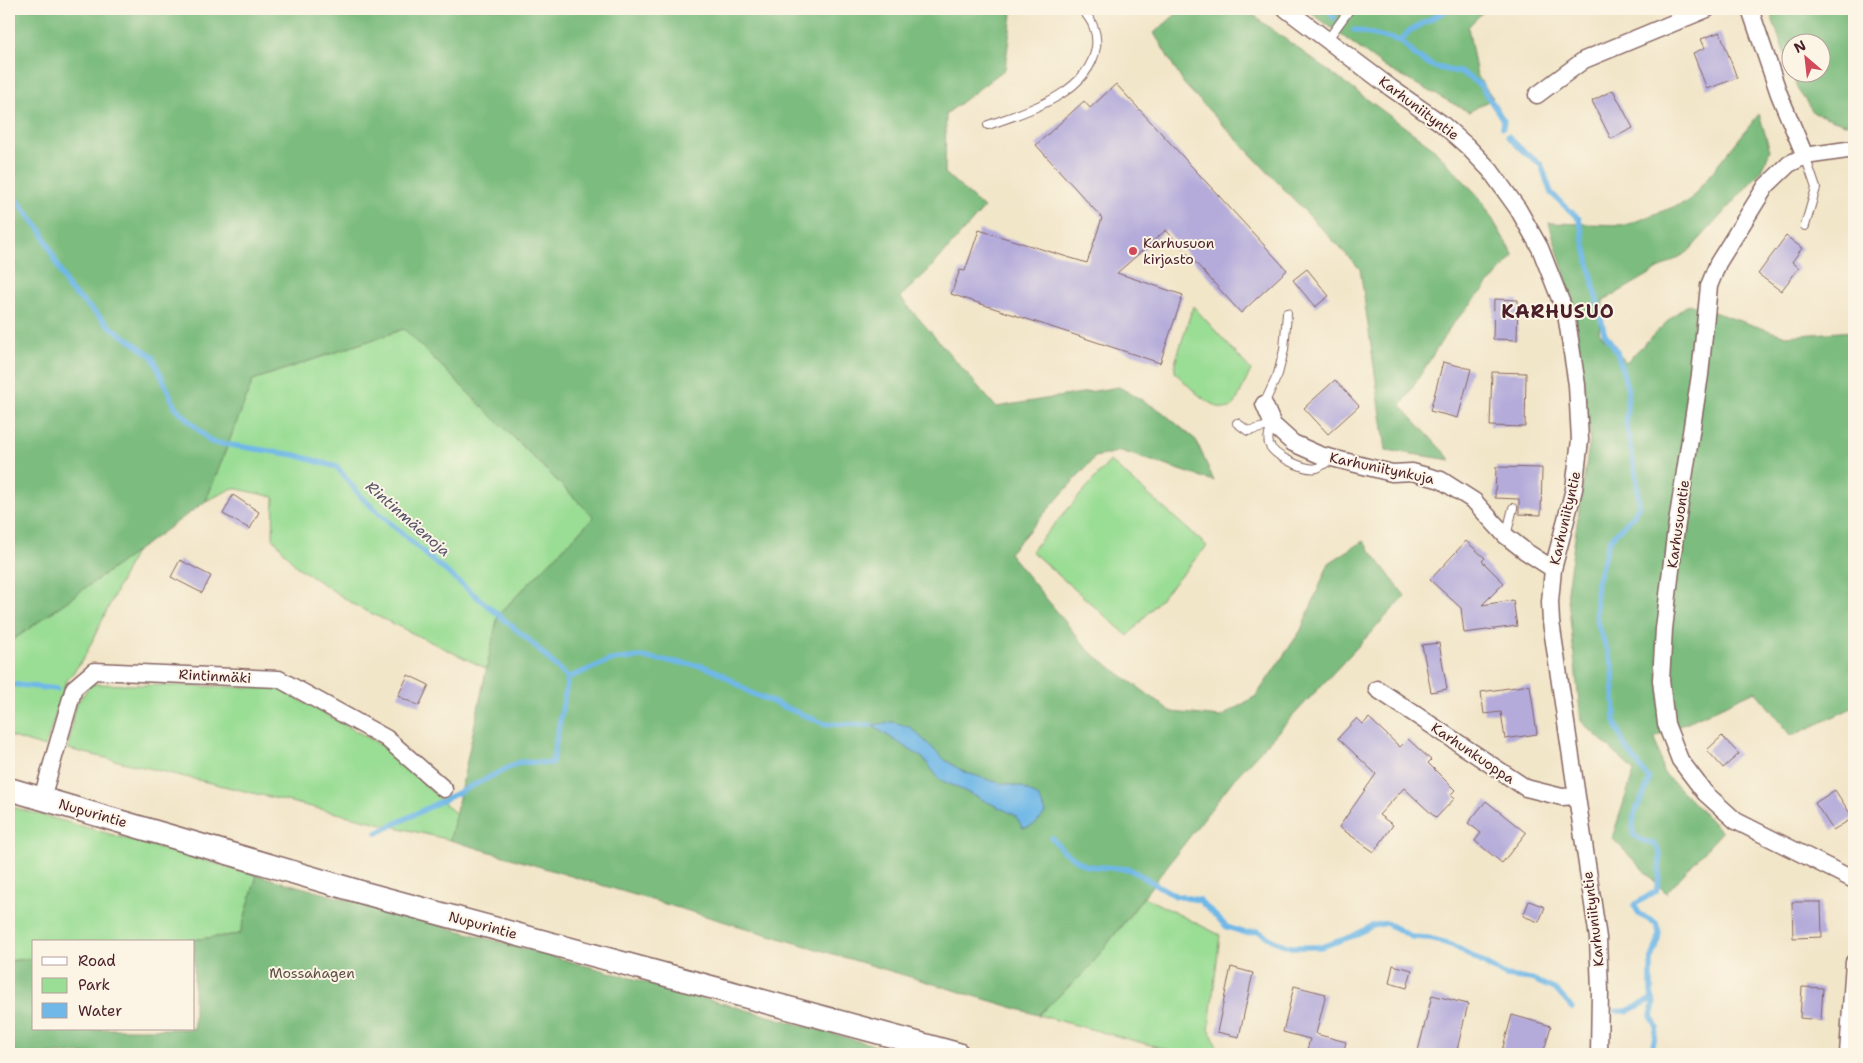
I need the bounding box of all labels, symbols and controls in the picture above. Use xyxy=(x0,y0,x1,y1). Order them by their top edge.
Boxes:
north arrow xyxy=(1780,32,1830,82)
text: N xyxy=(1791,36,1809,57)
street label: Karhuniityntie xyxy=(1375,72,1463,144)
place label: Karhusuon kirjasto xyxy=(1143,234,1215,268)
marker: Karhusuon kirjasto xyxy=(1127,245,1139,257)
district label: KARHUSUO xyxy=(1501,299,1615,324)
street label: Karhuniitynkuja xyxy=(1328,448,1436,488)
street label: Karhuniityntie xyxy=(1545,469,1585,567)
water label: Rintinmäenoja xyxy=(362,477,454,561)
street label: Karhusuontie xyxy=(1663,479,1693,569)
street label: Rintinmäki xyxy=(178,665,252,687)
street label: Karhunkuoppa xyxy=(1428,718,1518,788)
street label: Nupurintie xyxy=(57,795,129,831)
street label: Karhuniityntie xyxy=(1578,870,1608,968)
street label: Nupurintie xyxy=(447,907,519,943)
legend xyxy=(32,940,195,1030)
text: Road xyxy=(78,951,116,971)
park label: Mossahagen xyxy=(269,964,355,982)
text: Park xyxy=(78,975,110,995)
text: Water xyxy=(78,1001,122,1021)

